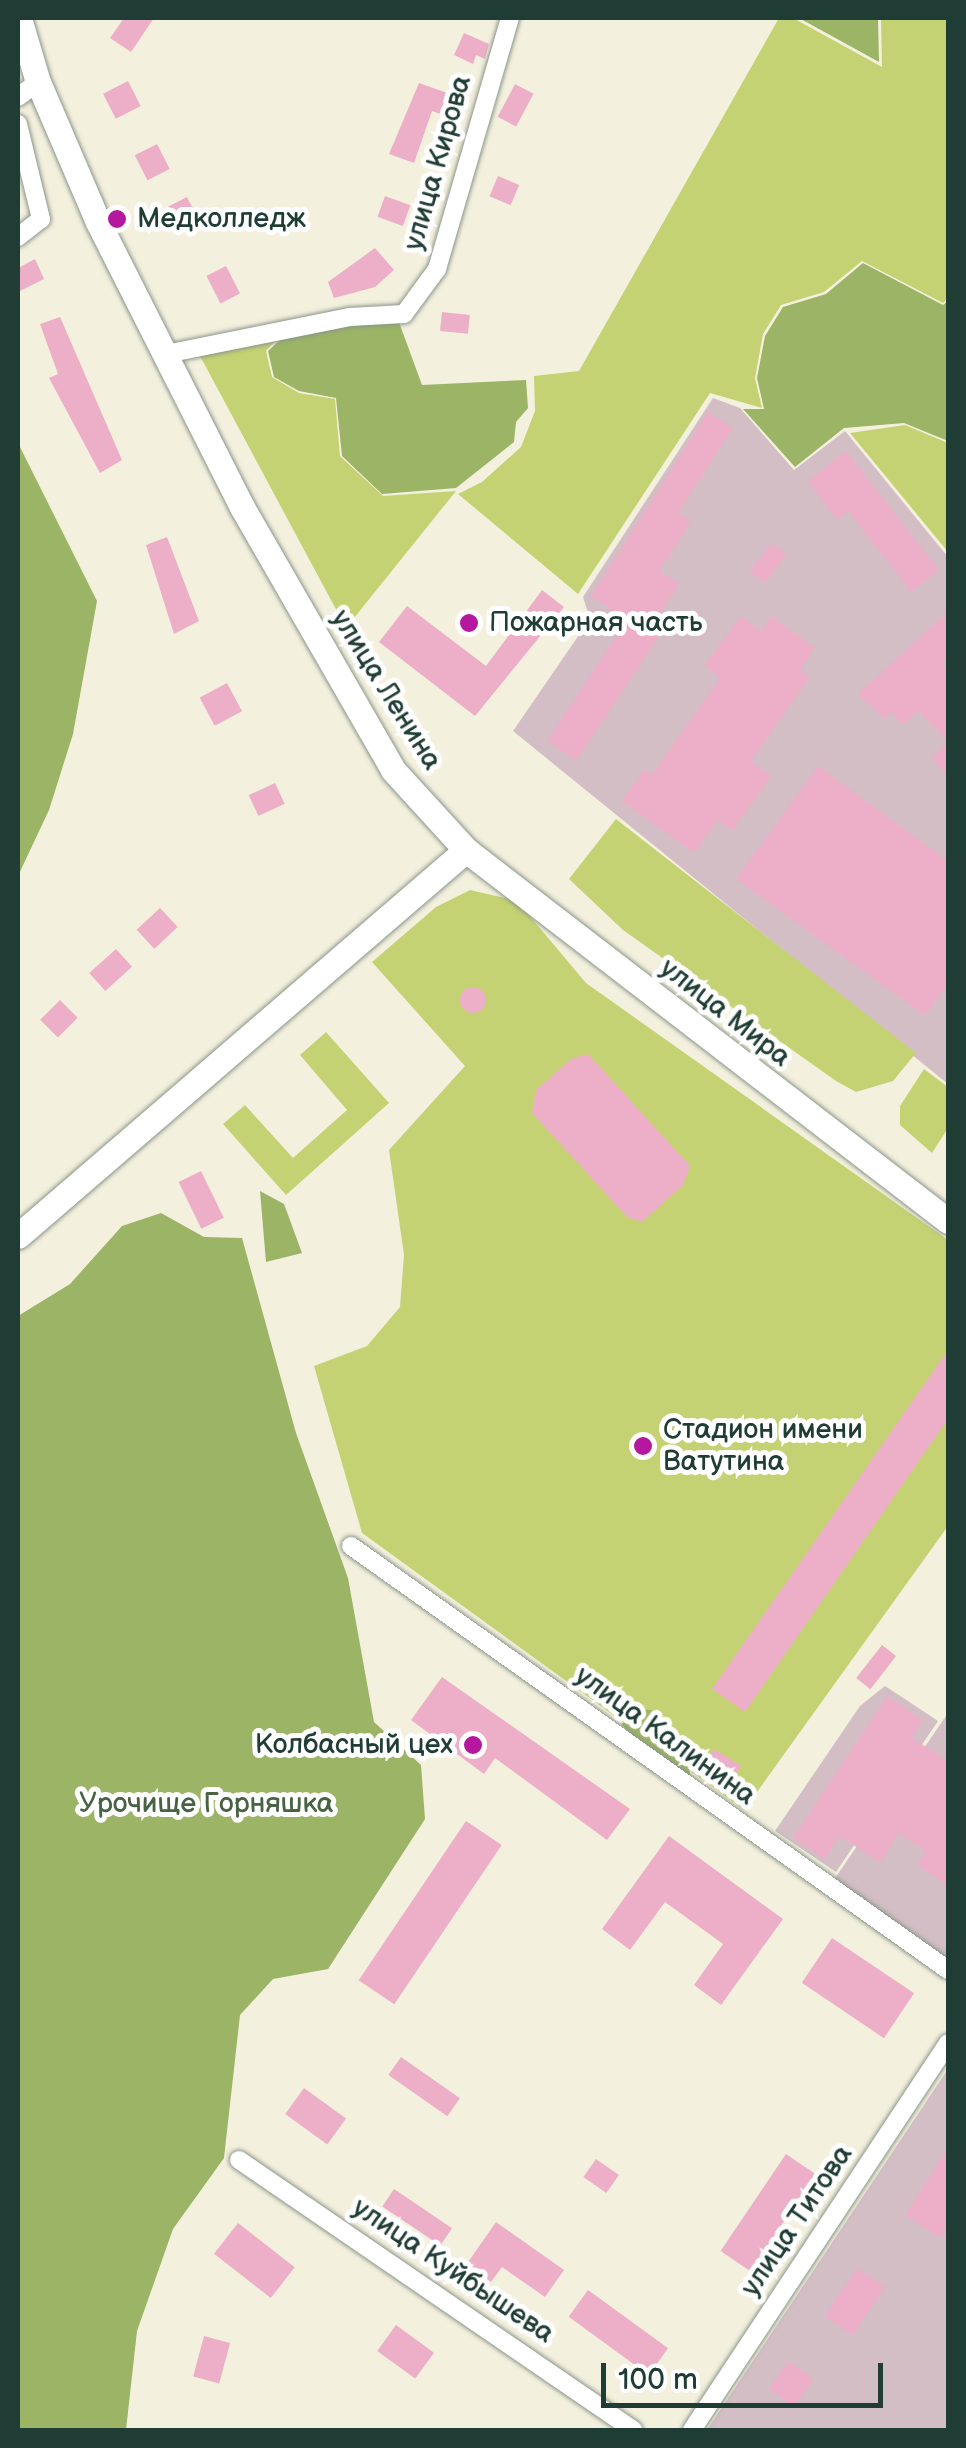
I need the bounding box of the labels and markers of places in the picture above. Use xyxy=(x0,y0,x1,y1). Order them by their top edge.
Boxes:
place label: Медколледж xyxy=(137,202,306,236)
marker: Медколледж xyxy=(106,208,128,230)
place label: Пожарная часть xyxy=(489,606,703,640)
marker: Пожарная часть xyxy=(458,612,480,634)
place label: Стадион имени Ватутина xyxy=(663,1413,863,1479)
marker: Стадион имени Ватутина xyxy=(632,1435,654,1457)
place label: Колбасный цех xyxy=(255,1728,453,1762)
marker: Колбасный цех xyxy=(462,1734,484,1756)

